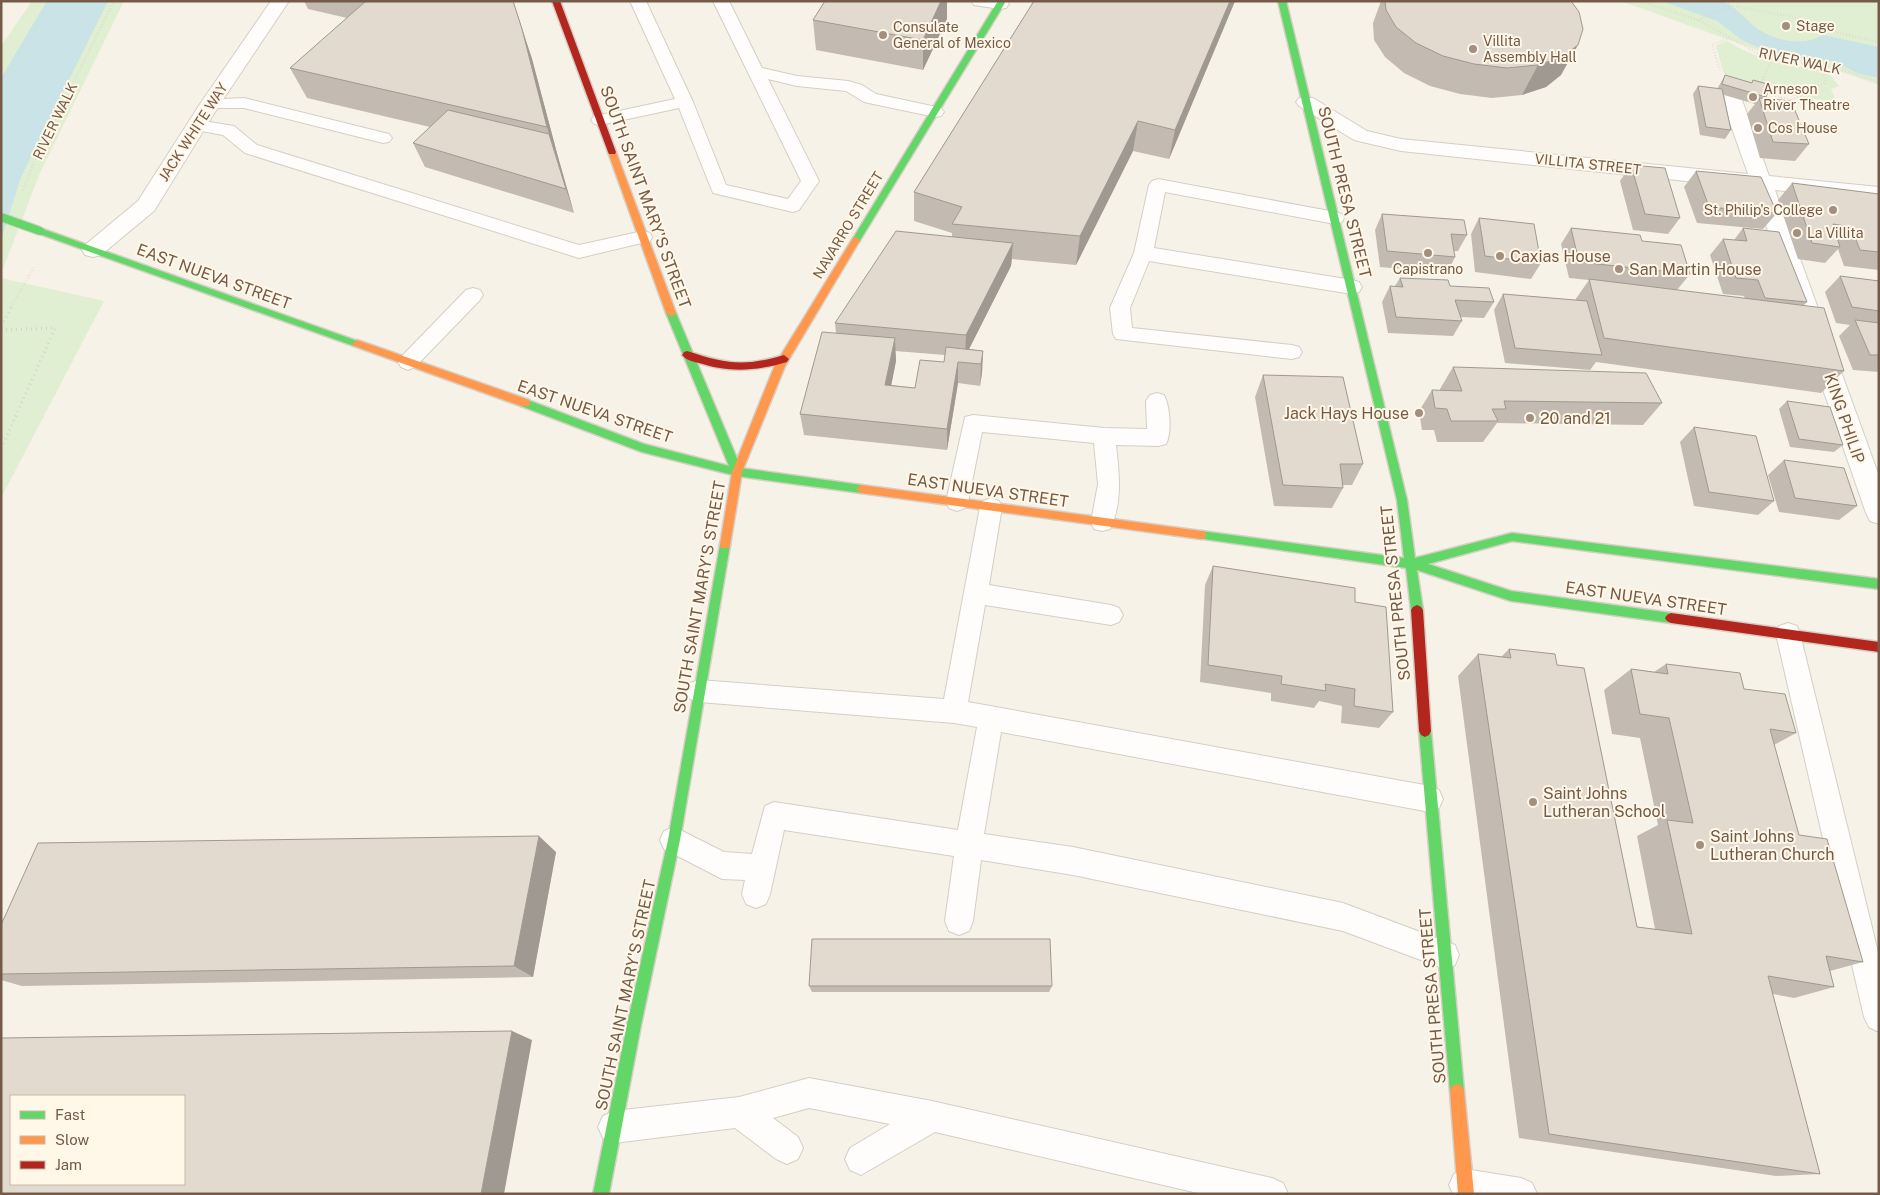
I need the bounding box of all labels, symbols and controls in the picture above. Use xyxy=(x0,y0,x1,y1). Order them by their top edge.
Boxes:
place label: Stage xyxy=(1796,18,1835,34)
place label: Consulate General of Mexico xyxy=(893,19,1011,51)
marker: Stage xyxy=(1780,20,1792,32)
marker: Consulate General of Mexico xyxy=(877,29,889,41)
place label: Villita Assembly Hall xyxy=(1483,33,1577,65)
marker: Villita Assembly Hall xyxy=(1467,43,1479,55)
street label: RIVER WALK xyxy=(1757,44,1843,78)
street label: JACK WHITE WAY xyxy=(155,79,231,184)
street label: RIVER WALK xyxy=(30,80,81,162)
place label: Arneson River Theatre xyxy=(1763,81,1850,113)
street label: SOUTH SAINT MARY'S STREET xyxy=(596,83,695,312)
marker: Arneson River Theatre xyxy=(1747,91,1759,103)
street label: SOUTH PRESA STREET xyxy=(1314,104,1375,280)
place label: Cos House xyxy=(1768,120,1838,136)
marker: Cos House xyxy=(1752,122,1764,134)
street label: VILLITA STREET xyxy=(1534,150,1642,178)
street label: NAVARRO STREET xyxy=(810,169,886,281)
place label: St. Philip's College xyxy=(1704,202,1823,218)
marker: St. Philip's College xyxy=(1827,204,1839,216)
place label: La Villita xyxy=(1807,225,1863,241)
marker: La Villita xyxy=(1791,227,1803,239)
street label: EAST NUEVA STREET xyxy=(134,240,294,313)
marker: Capistrano xyxy=(1422,247,1434,259)
place label: Caxias House xyxy=(1510,247,1611,266)
marker: Caxias House xyxy=(1494,250,1506,262)
place label: San Martin House xyxy=(1629,260,1762,279)
place label: Capistrano xyxy=(1393,261,1463,277)
marker: San Martin House xyxy=(1613,263,1625,275)
street label: KING PHILIP xyxy=(1820,371,1869,466)
street label: EAST NUEVA STREET xyxy=(515,376,675,447)
place label: Jack Hays House xyxy=(1284,404,1409,423)
marker: Jack Hays House xyxy=(1413,407,1425,419)
place label: 20 and 21 xyxy=(1540,409,1611,428)
marker: 20 and 21 xyxy=(1524,412,1536,424)
street label: EAST NUEVA STREET xyxy=(906,470,1070,511)
street label: SOUTH SAINT MARY'S STREET xyxy=(670,479,729,715)
street label: SOUTH PRESA STREET xyxy=(1377,504,1414,681)
street label: EAST NUEVA STREET xyxy=(1564,578,1728,619)
place label: Saint Johns Lutheran School xyxy=(1543,784,1666,821)
marker: Saint Johns Lutheran School xyxy=(1527,796,1539,808)
place label: Saint Johns Lutheran Church xyxy=(1710,827,1835,864)
marker: Saint Johns Lutheran Church xyxy=(1694,839,1706,851)
street label: SOUTH SAINT MARY'S STREET xyxy=(592,877,659,1112)
street label: SOUTH PRESA STREET xyxy=(1415,907,1450,1084)
legend xyxy=(10,1095,185,1185)
text: Fast xyxy=(55,1106,85,1123)
text: Slow xyxy=(55,1131,90,1148)
text: Jam xyxy=(55,1156,82,1173)

